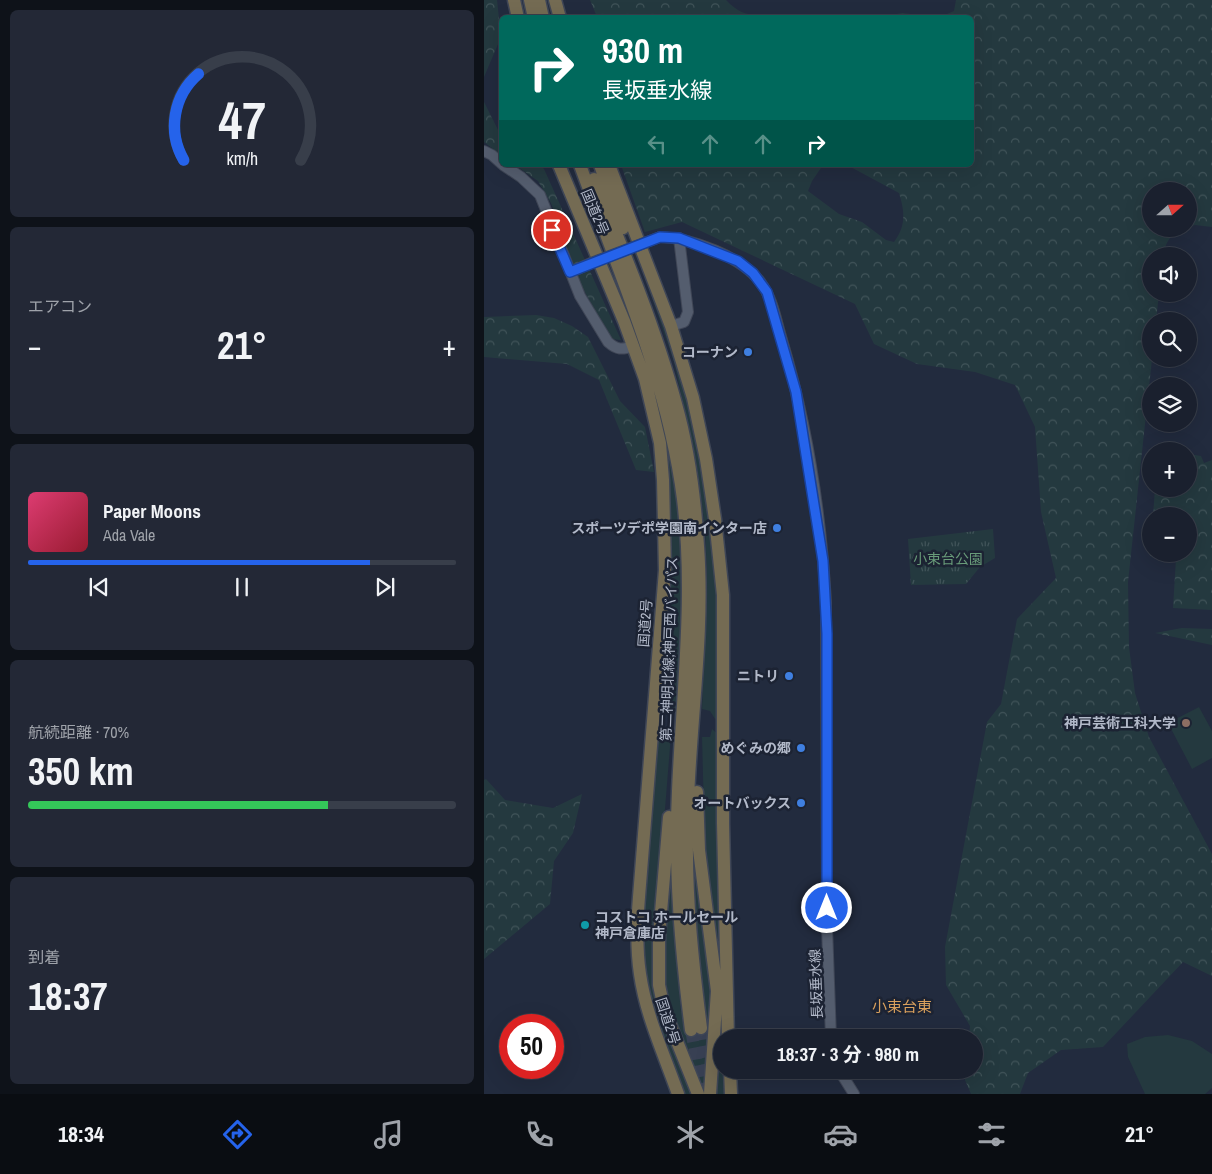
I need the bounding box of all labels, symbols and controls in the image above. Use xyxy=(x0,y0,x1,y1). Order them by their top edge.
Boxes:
text: 930 m xyxy=(602,27,683,74)
icon: right xyxy=(519,35,584,100)
text: 長坂垂水線 xyxy=(602,75,712,105)
text: 47 xyxy=(218,85,266,155)
icon: left xyxy=(643,130,671,158)
icon: ahead xyxy=(696,130,724,158)
icon: ahead xyxy=(749,130,777,158)
icon: right xyxy=(802,130,830,158)
text: km/h xyxy=(226,147,258,171)
north arrow xyxy=(1142,182,1196,238)
map controls xyxy=(1142,182,1197,562)
street label: 国道2号 xyxy=(577,186,613,238)
pin xyxy=(531,209,573,251)
icon: arrive xyxy=(538,216,566,244)
button: sound xyxy=(1142,247,1197,302)
text: エアコン xyxy=(28,295,92,317)
button: search xyxy=(1142,312,1197,367)
text: 21° xyxy=(217,320,267,371)
text: − xyxy=(28,327,41,365)
text: + xyxy=(443,327,456,365)
place label: コーナン xyxy=(682,343,738,361)
marker: コーナン xyxy=(742,346,754,358)
button: layers xyxy=(1142,377,1197,432)
button: + xyxy=(1142,442,1197,497)
text: Paper Moons xyxy=(103,498,201,524)
button: − xyxy=(1142,507,1197,562)
place label: スポーツデポ学園南インター店 xyxy=(571,519,767,537)
marker: スポーツデポ学園南インター店 xyxy=(771,522,783,534)
text: Ada Vale xyxy=(103,524,155,546)
park label: 小束台公園 xyxy=(913,550,983,568)
street label: 第二神明北線;神戸西バイパス xyxy=(657,556,681,742)
icon: previous xyxy=(85,573,113,601)
icon: pause xyxy=(228,573,256,601)
icon: next xyxy=(371,573,399,601)
street label: 国道2号 xyxy=(634,598,656,648)
place label: ニトリ xyxy=(737,667,779,685)
marker: ニトリ xyxy=(783,670,795,682)
place label: 神戸芸術工科大学 xyxy=(1064,714,1176,732)
marker: 神戸芸術工科大学 xyxy=(1180,717,1192,729)
text: 航続距離 · 70% xyxy=(28,721,129,743)
place label: めぐみの郷 xyxy=(721,739,791,757)
marker: めぐみの郷 xyxy=(795,742,807,754)
text: 350 km xyxy=(28,746,134,797)
place label: オートバックス xyxy=(693,794,791,812)
marker: オートバックス xyxy=(795,797,807,809)
position arrow xyxy=(800,881,852,933)
place label: コストコ ホールセール 神戸倉庫店 xyxy=(595,908,738,942)
marker: コストコ ホールセール 神戸倉庫店 xyxy=(579,919,591,931)
text: 到着 xyxy=(28,946,60,968)
street label: 長坂垂水線 xyxy=(806,949,826,1019)
text: 18:37 xyxy=(28,971,108,1022)
street label: 国道2号 xyxy=(652,995,684,1047)
district label: 小束台東 xyxy=(872,996,932,1017)
speed limit sign: 50 xyxy=(499,1014,564,1079)
text: 18:37 · 3 分 · 980 m xyxy=(777,1041,919,1067)
icon: directions xyxy=(220,1117,255,1152)
icon: music xyxy=(371,1117,406,1152)
icon: phone xyxy=(522,1117,557,1152)
icon: climate xyxy=(673,1117,708,1152)
icon: car xyxy=(823,1117,858,1152)
icon: filters xyxy=(974,1117,1009,1152)
text: 18:34 xyxy=(58,1119,104,1149)
text: 21° xyxy=(1125,1119,1154,1149)

